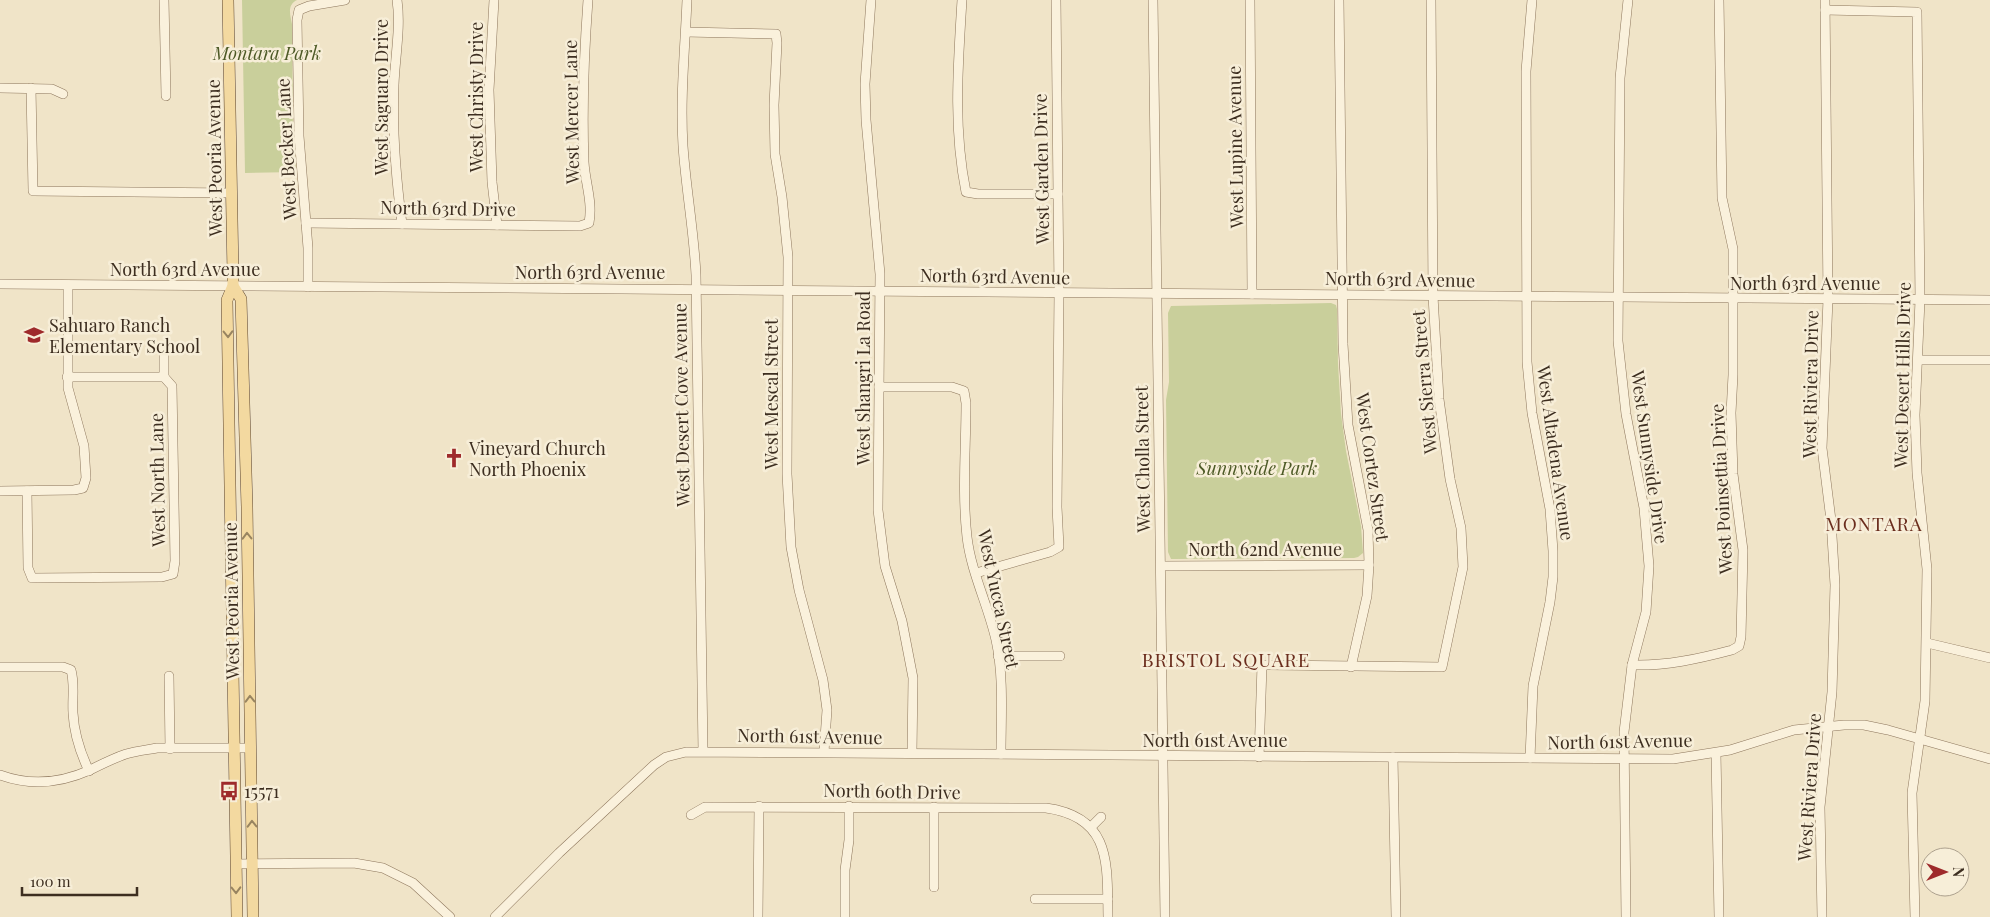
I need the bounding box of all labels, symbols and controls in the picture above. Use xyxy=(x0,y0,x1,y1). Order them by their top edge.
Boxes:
street label: West Saguaro Drive xyxy=(369,19,393,176)
street label: West Christy Drive xyxy=(464,22,488,173)
street label: West Mercer Lane xyxy=(558,40,584,185)
park label: Montara Park xyxy=(212,41,321,65)
street label: West Lupine Avenue xyxy=(1222,65,1248,230)
street label: West Becker Lane xyxy=(270,78,302,221)
street label: West Peoria Avenue xyxy=(201,79,227,238)
street label: West Garden Drive xyxy=(1028,93,1054,246)
street label: North 63rd Drive xyxy=(380,195,516,221)
street label: North 63rd Avenue xyxy=(110,257,260,281)
street label: North 63rd Avenue xyxy=(515,260,665,284)
street label: North 63rd Avenue xyxy=(920,263,1070,289)
street label: North 63rd Avenue xyxy=(1325,266,1475,292)
street label: North 63rd Avenue xyxy=(1730,271,1880,295)
street label: West Desert Hills Drive xyxy=(1888,282,1916,469)
street label: West Shangri La Road xyxy=(851,290,875,466)
street label: West Desert Cove Avenue xyxy=(667,303,695,508)
street label: West Sierra Street xyxy=(1406,308,1442,456)
street label: West Riviera Drive xyxy=(1797,310,1823,459)
place label: Sahuaro Ranch Elementary School xyxy=(49,313,200,358)
street label: West Mescal Street xyxy=(759,318,783,470)
school or university icon: Sahuaro Ranch Elementary School xyxy=(23,324,45,346)
one-way arrow xyxy=(223,330,233,338)
street label: West Altadena Avenue xyxy=(1532,363,1580,542)
street label: West Sunnyside Drive xyxy=(1626,368,1674,545)
street label: West Cholla Street xyxy=(1129,385,1155,534)
street label: West Cortez Street xyxy=(1351,390,1395,543)
street label: West Poinsettia Drive xyxy=(1705,403,1738,576)
street label: West North Lane xyxy=(144,413,170,548)
place label: Vineyard Church North Phoenix xyxy=(468,436,606,481)
church icon: Vineyard Church North Phoenix xyxy=(443,447,465,469)
park label: Sunnyside Park xyxy=(1196,456,1317,480)
district label: MONTARA xyxy=(1825,510,1923,536)
street label: West Peoria Avenue xyxy=(218,522,244,681)
street label: West Yucca Street xyxy=(972,526,1026,671)
one-way arrow xyxy=(242,532,252,540)
street label: North 62nd Avenue xyxy=(1188,537,1342,561)
district label: BRISTOL SQUARE xyxy=(1142,646,1310,672)
one-way arrow xyxy=(245,695,255,702)
street label: West Riviera Drive xyxy=(1792,712,1826,863)
street label: North 61st Avenue xyxy=(737,723,883,749)
street label: North 61st Avenue xyxy=(1142,728,1288,752)
street label: North 61st Avenue xyxy=(1547,728,1693,754)
street label: North 60th Drive xyxy=(823,778,961,804)
place label: 15571 xyxy=(244,779,280,803)
bus stop icon: 15571 xyxy=(218,780,240,802)
one-way arrow xyxy=(247,820,257,828)
north arrow xyxy=(1920,847,1970,897)
scale bar xyxy=(22,864,138,896)
text: N xyxy=(1949,867,1968,877)
text: 100 m xyxy=(30,871,71,891)
one-way arrow xyxy=(231,887,242,895)

